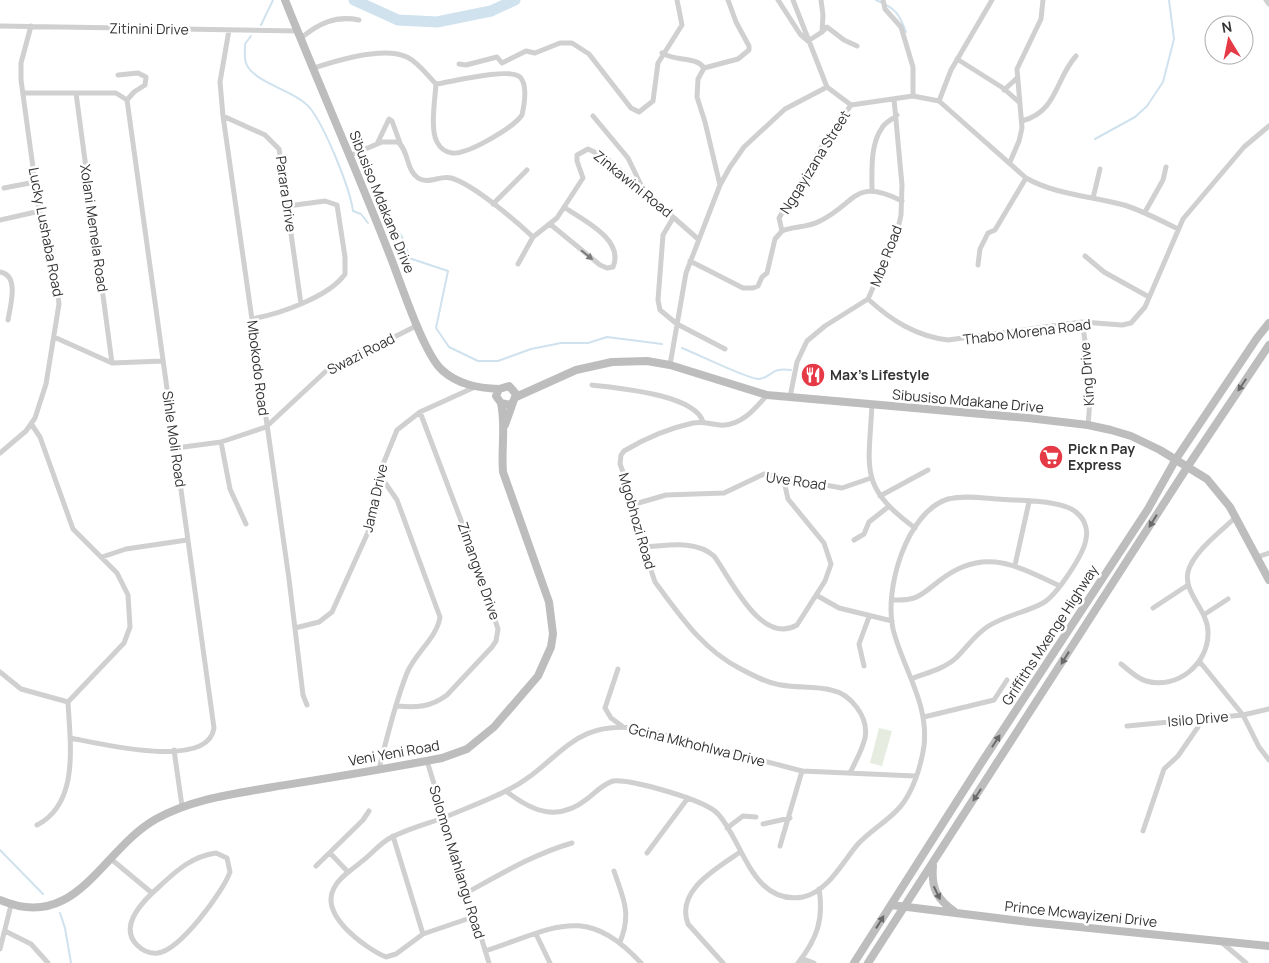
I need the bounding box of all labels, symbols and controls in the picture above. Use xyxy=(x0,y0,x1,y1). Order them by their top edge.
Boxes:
north arrow xyxy=(1204,15,1254,65)
text: N xyxy=(1220,16,1233,37)
street label: Zitinini Drive xyxy=(109,18,189,39)
street label: Ngqayizana Street xyxy=(775,106,854,217)
street label: Sibusiso Mdakane Drive xyxy=(345,128,420,276)
street label: Zinkawini Road xyxy=(590,146,677,221)
street label: Parara Drive xyxy=(272,155,301,233)
street label: Xolani Memela Road xyxy=(76,163,113,293)
street label: Lucky Lushaba Road xyxy=(25,166,68,298)
street label: Mbe Road xyxy=(865,222,906,289)
one-way arrow xyxy=(580,250,593,261)
street label: Thabo Morena Road xyxy=(962,314,1092,349)
street label: Mbokodo Road xyxy=(243,319,274,417)
street label: Swazi Road xyxy=(324,328,398,379)
street label: King Drive xyxy=(1075,342,1098,406)
restaurant icon: Max's Lifestyle xyxy=(800,362,826,388)
place label: Max's Lifestyle xyxy=(830,365,929,384)
one-way arrow xyxy=(1237,378,1247,392)
street label: Sibusiso Mdakane Drive xyxy=(891,384,1045,417)
street label: Sihle Moli Road xyxy=(158,390,191,488)
place label: Pick n Pay Express xyxy=(1068,439,1135,474)
supermarket icon: Pick n Pay Express xyxy=(1038,444,1064,470)
street label: Jama Drive xyxy=(357,462,392,534)
street label: Uve Road xyxy=(765,467,828,494)
street label: Mgobhozi Road xyxy=(615,470,660,571)
one-way arrow xyxy=(1148,514,1157,528)
street label: Zimangwe Drive xyxy=(454,519,505,622)
street label: Griffiths Mxenge Highway xyxy=(997,560,1103,709)
one-way arrow xyxy=(1061,651,1070,665)
street label: Isilo Drive xyxy=(1167,706,1229,731)
street label: Gcina Mkhohlwa Drive xyxy=(627,718,767,771)
one-way arrow xyxy=(991,734,1001,747)
street label: Veni Yeni Road xyxy=(347,735,441,770)
street label: Solomon Mahlangu Road xyxy=(425,783,490,941)
one-way arrow xyxy=(973,788,982,801)
one-way arrow xyxy=(932,885,941,900)
street label: Prince Mcwayizeni Drive xyxy=(1004,896,1158,931)
one-way arrow xyxy=(876,915,885,928)

